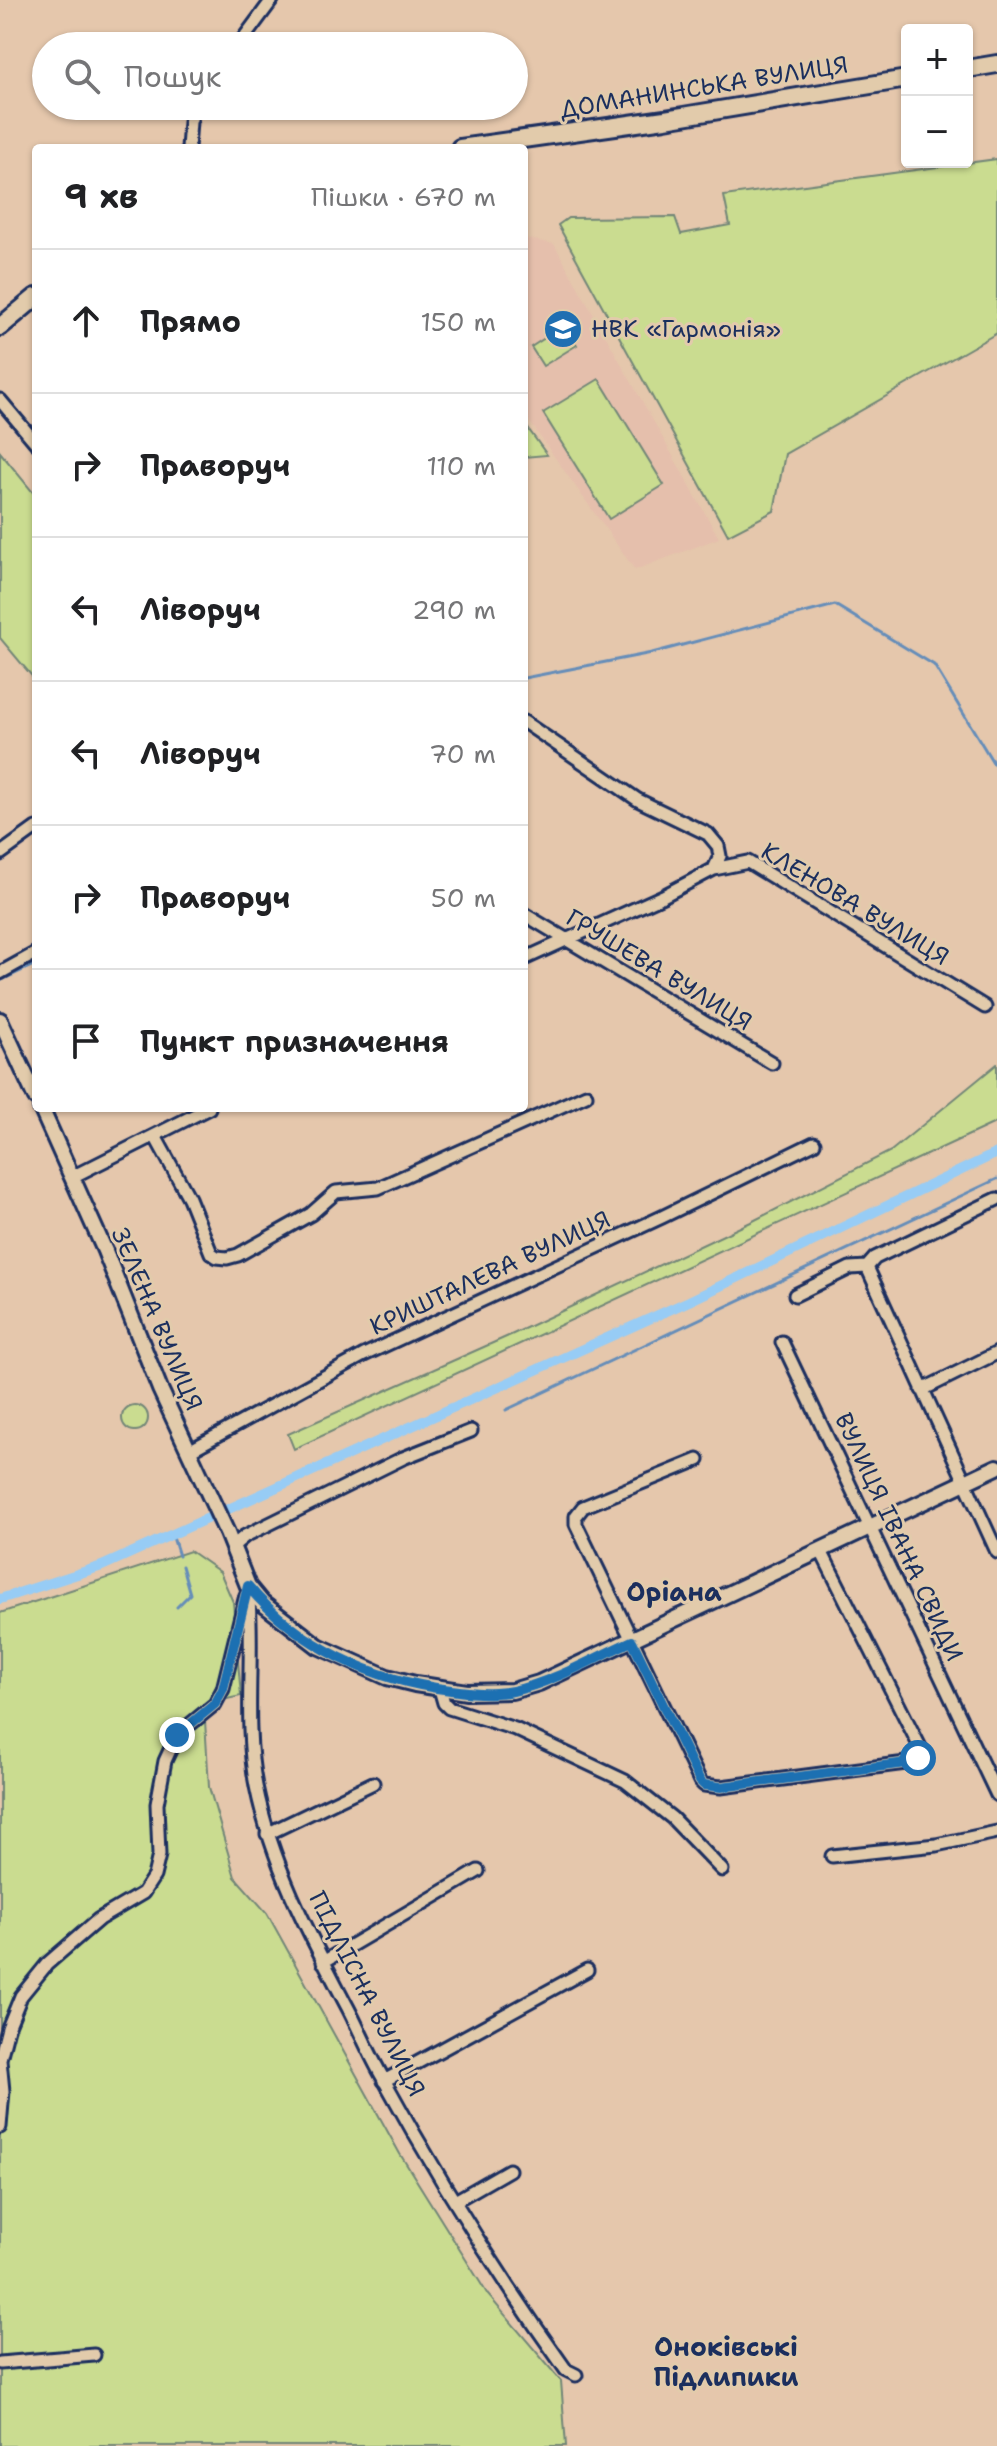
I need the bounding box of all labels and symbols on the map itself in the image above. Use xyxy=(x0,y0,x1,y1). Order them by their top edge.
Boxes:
street label: ДОМАНИНСЬКА ВУЛИЦЯ xyxy=(558,48,850,126)
school or university icon: НВК «Гармонія» xyxy=(542,308,584,350)
place label: НВК «Гармонія» xyxy=(591,313,781,345)
street label: КЛЕНОВА ВУЛИЦЯ xyxy=(755,835,955,973)
street label: ГРУШЕВА ВУЛИЦЯ xyxy=(560,902,758,1038)
street label: КРИШТАЛЕВА ВУЛИЦЯ xyxy=(365,1203,615,1343)
street label: ЗЕЛЕНА ВУЛИЦЯ xyxy=(104,1223,210,1415)
street label: ВУЛИЦЯ ІВАНА СВИДИ xyxy=(827,1408,971,1666)
district label: Оріана xyxy=(626,1574,722,1609)
route end xyxy=(159,1717,195,1753)
route start xyxy=(900,1740,936,1776)
street label: ПІДЛІСНА ВУЛИЦЯ xyxy=(301,1886,433,2102)
district label: Оноківські Підлипики xyxy=(653,2329,799,2394)

